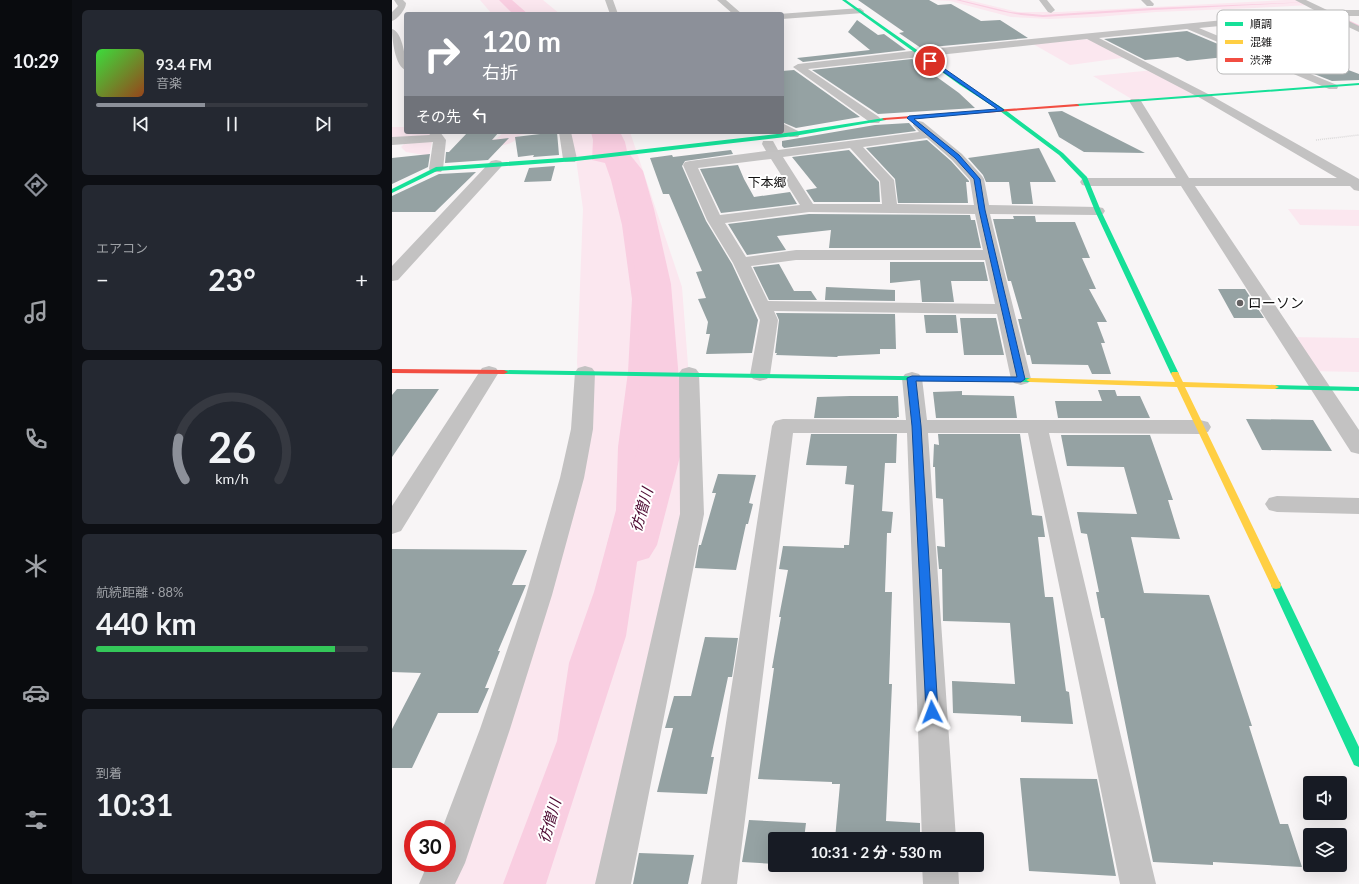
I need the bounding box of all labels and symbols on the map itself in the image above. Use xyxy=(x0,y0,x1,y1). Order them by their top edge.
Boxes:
legend xyxy=(1217,10,1349,74)
text: 順調 xyxy=(1250,17,1272,30)
text: 混雑 xyxy=(1250,35,1272,48)
pin xyxy=(913,44,947,78)
text: 渋滞 xyxy=(1250,53,1272,66)
district label: 下本郷 xyxy=(747,174,787,190)
place label: ローソン xyxy=(1248,294,1304,311)
marker: ローソン xyxy=(1235,298,1245,308)
water label: 彷僧川 xyxy=(626,484,656,534)
position arrow xyxy=(911,691,953,733)
water label: 彷僧川 xyxy=(534,795,564,845)
speed limit sign: 30 xyxy=(404,820,456,872)

